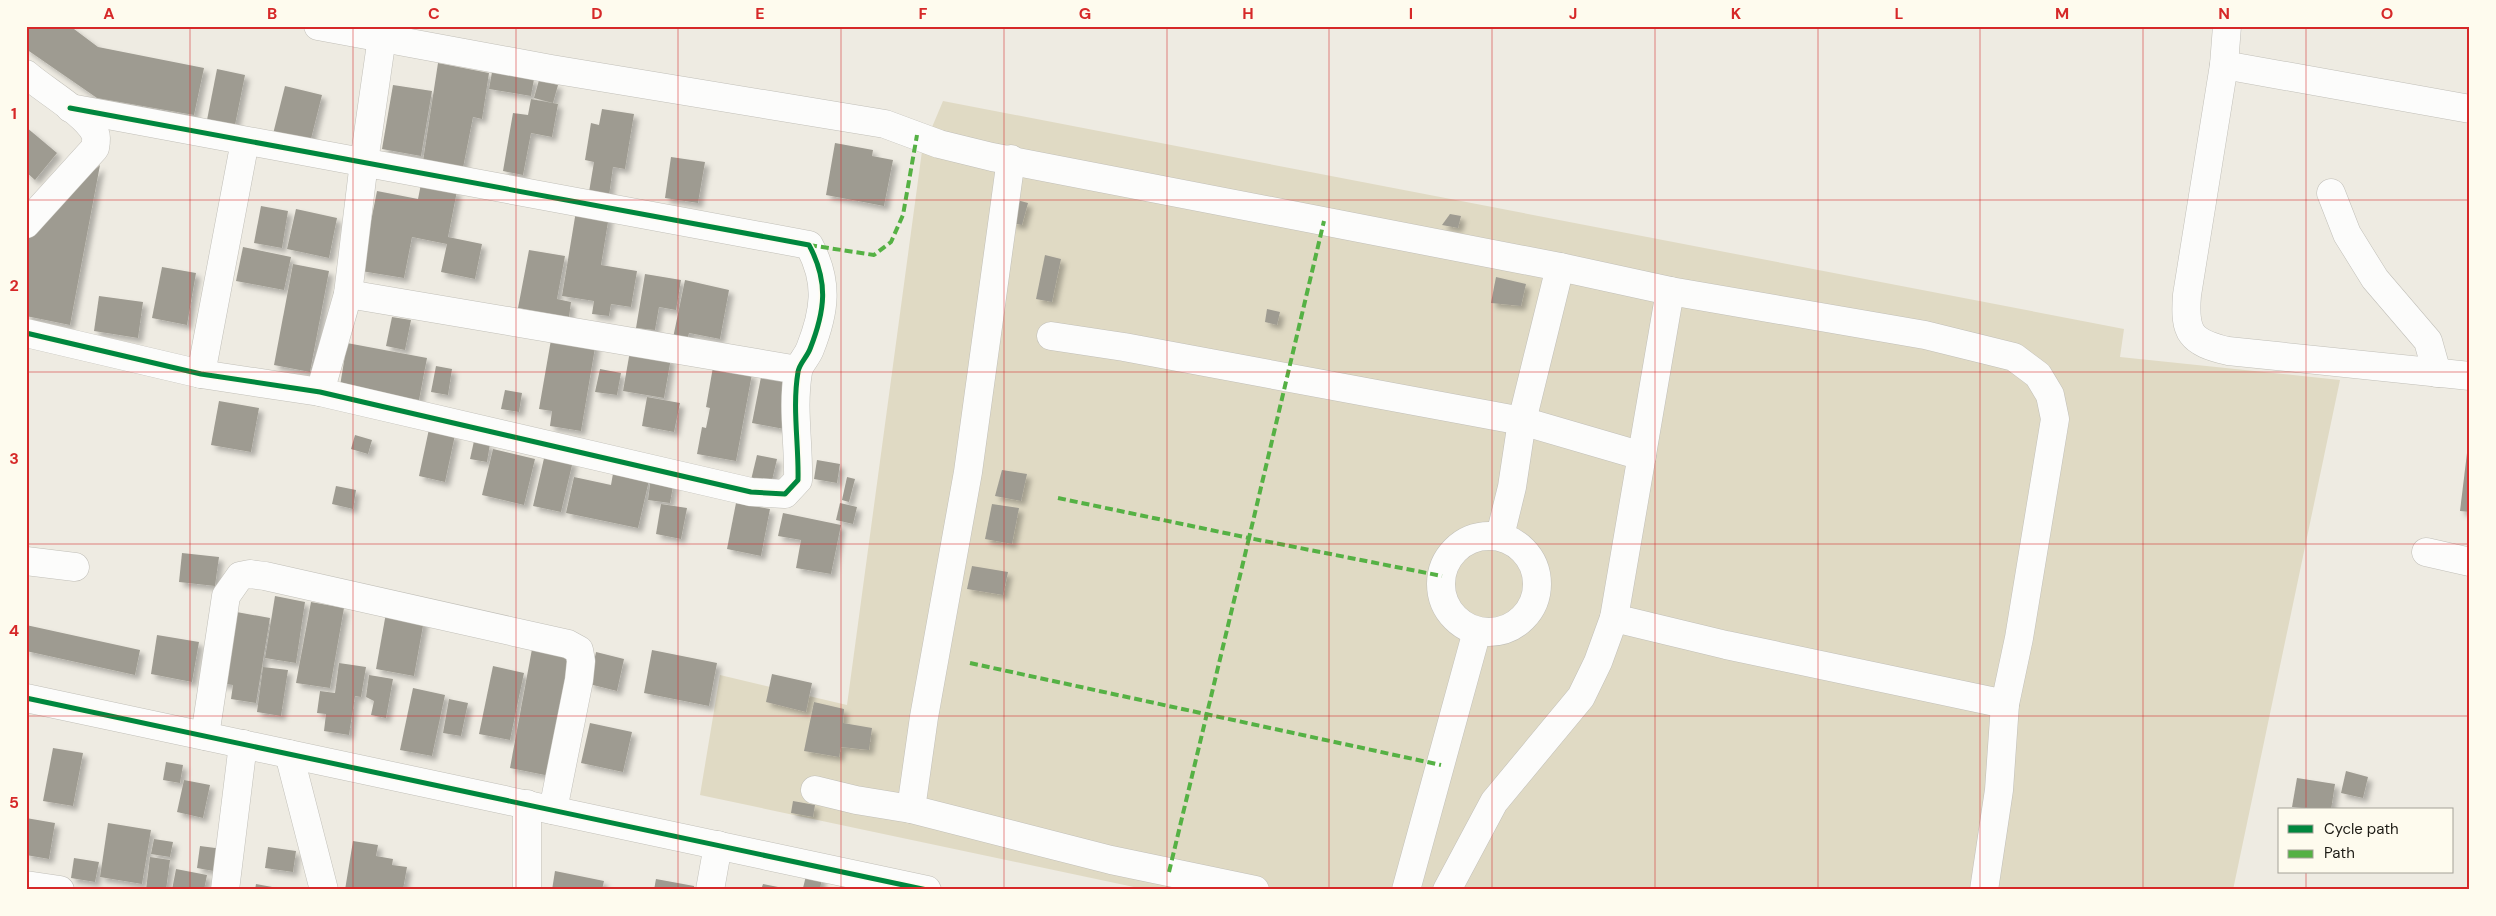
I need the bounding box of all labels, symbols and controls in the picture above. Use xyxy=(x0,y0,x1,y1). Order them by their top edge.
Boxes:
text: A xyxy=(103,3,115,24)
text: B xyxy=(267,3,277,24)
text: C xyxy=(428,3,440,24)
text: D xyxy=(591,3,603,24)
text: E xyxy=(755,3,765,24)
text: F xyxy=(919,3,928,24)
text: G xyxy=(1079,3,1091,24)
text: H xyxy=(1242,3,1254,24)
text: I xyxy=(1409,3,1413,24)
text: J xyxy=(1569,3,1577,24)
text: K xyxy=(1731,3,1742,24)
text: L xyxy=(1895,3,1904,24)
text: M xyxy=(2055,3,2069,24)
text: N xyxy=(2218,3,2230,24)
text: O xyxy=(2381,3,2393,24)
text: 1 xyxy=(11,103,17,124)
text: 2 xyxy=(9,275,19,296)
text: 3 xyxy=(9,448,19,469)
text: 4 xyxy=(9,620,19,641)
text: 5 xyxy=(9,792,19,813)
legend xyxy=(2278,808,2454,874)
text: Cycle path xyxy=(2324,819,2399,839)
text: Path xyxy=(2324,843,2355,863)

